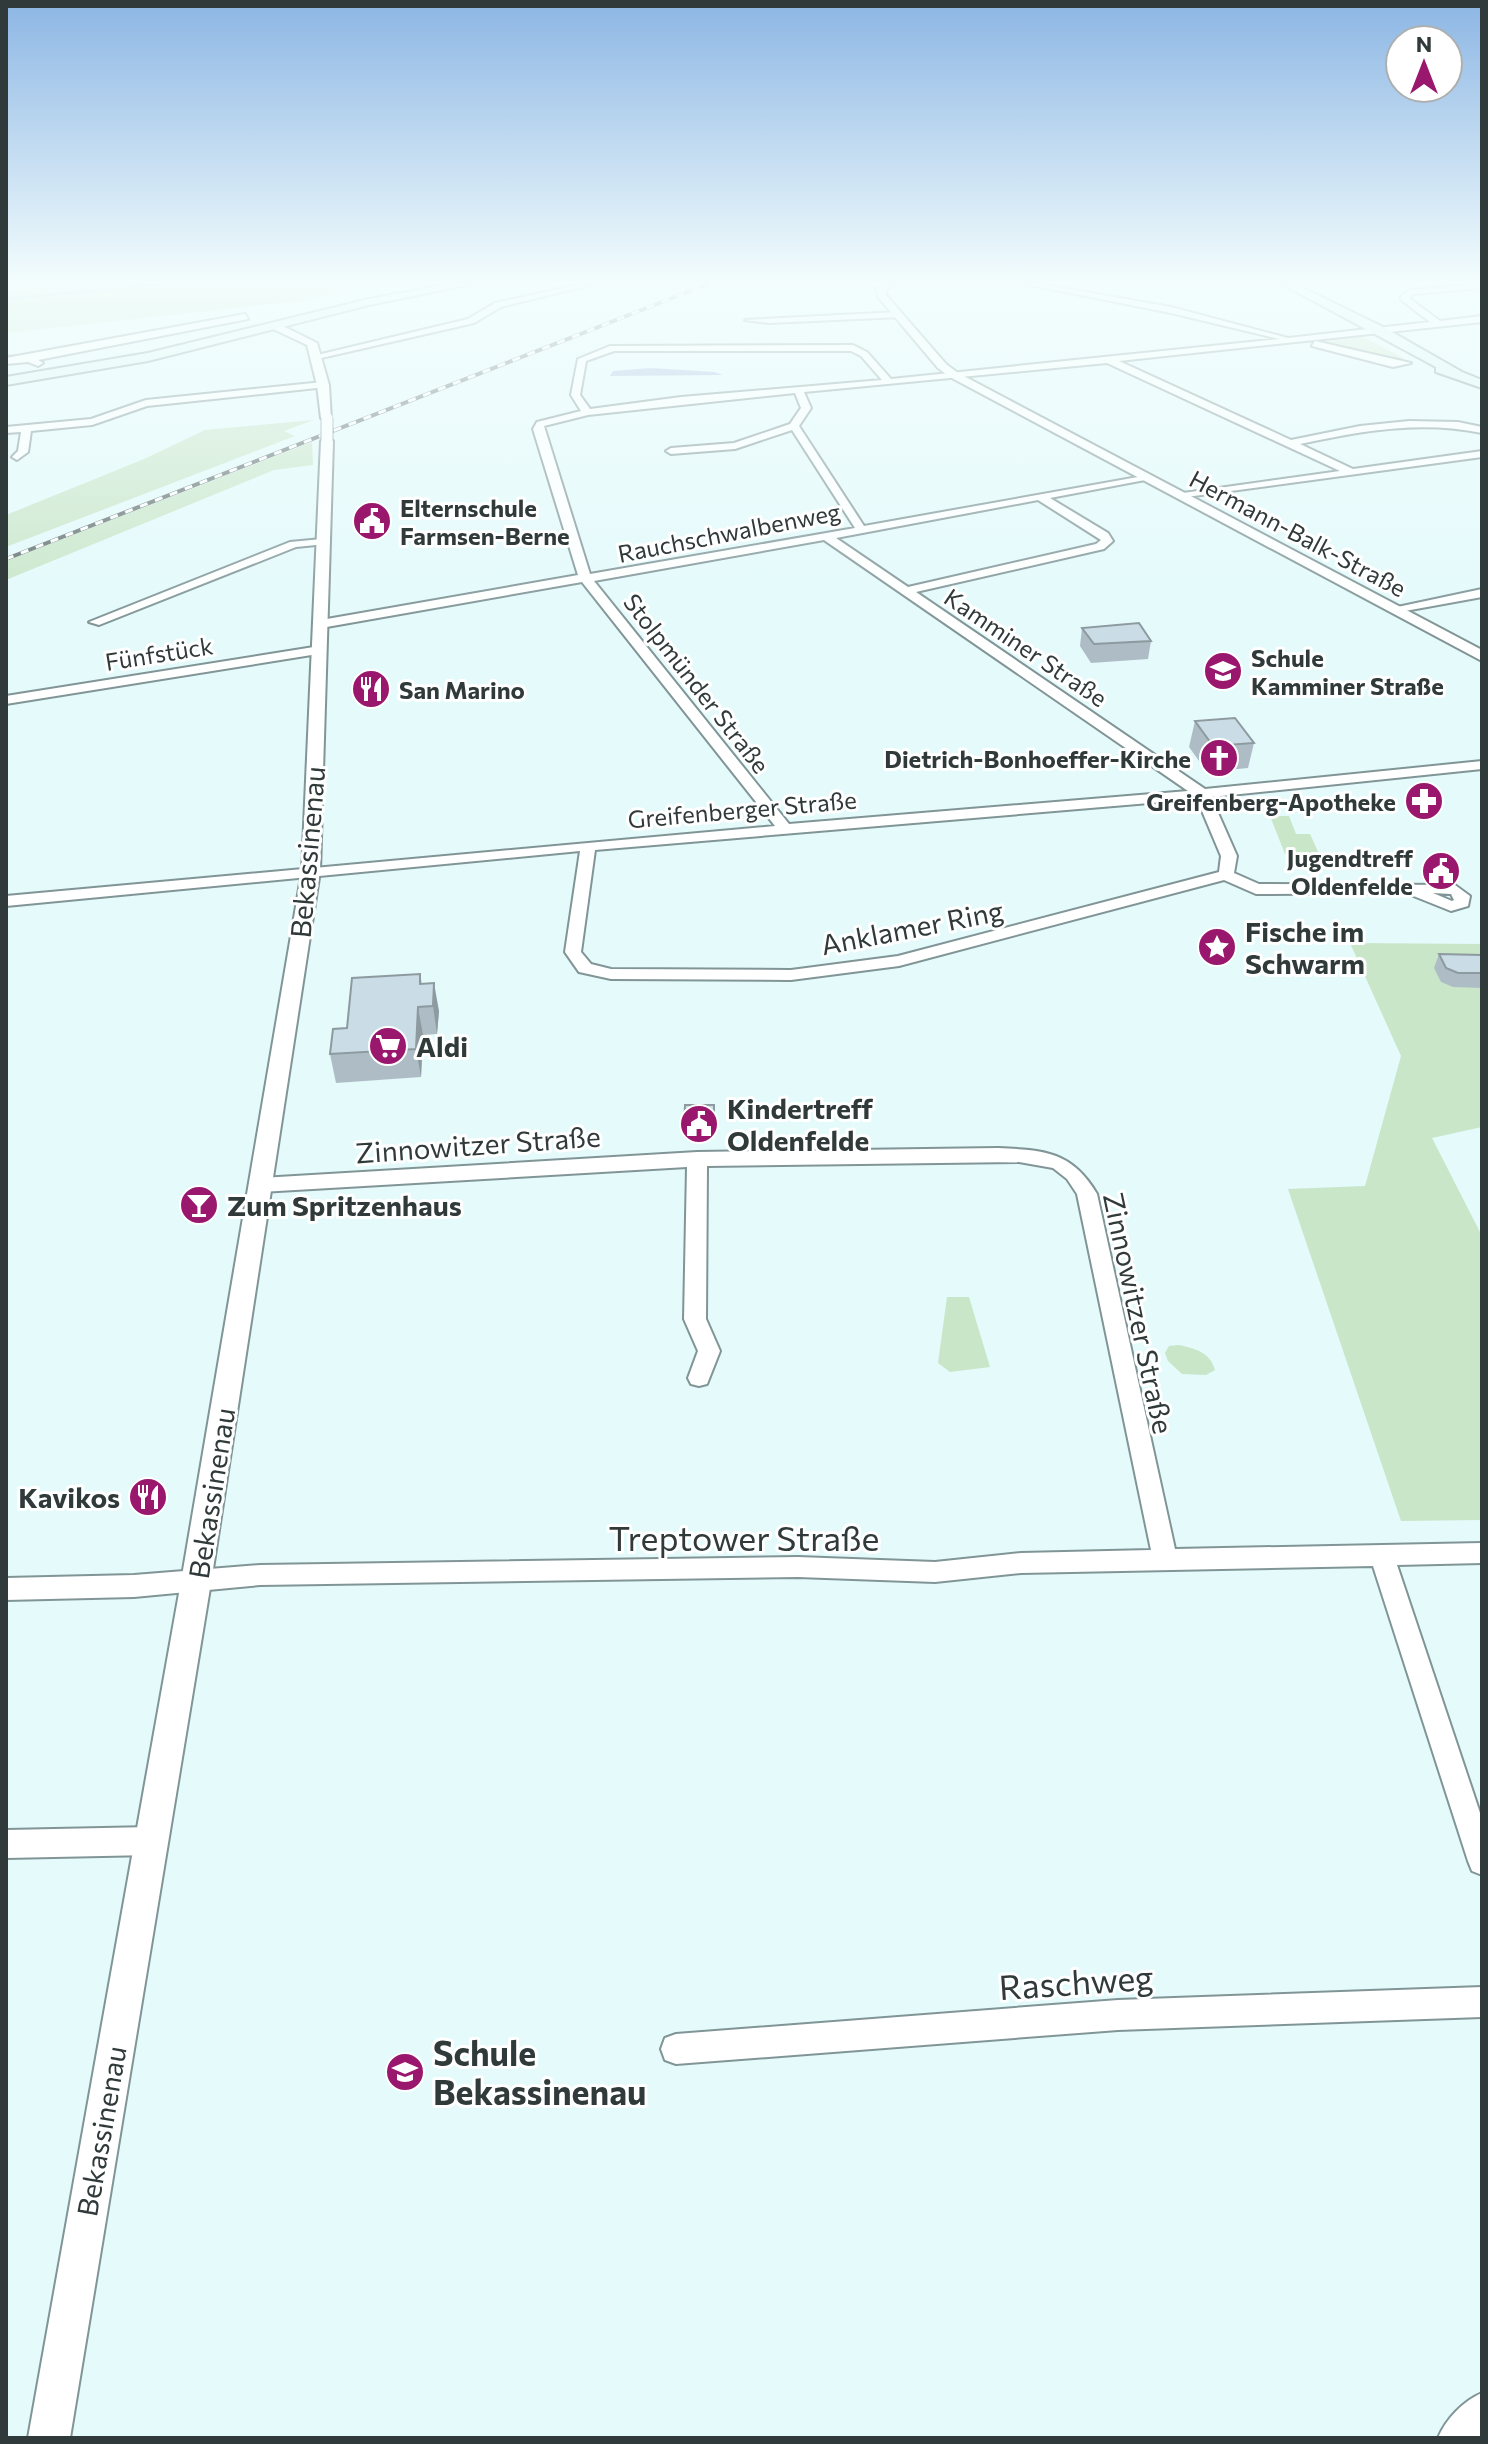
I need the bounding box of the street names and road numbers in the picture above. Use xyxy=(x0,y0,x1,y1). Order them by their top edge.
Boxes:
street label: Hermann-Balk-Straße xyxy=(1185,464,1411,602)
street label: Rauchschwalbenweg xyxy=(615,496,843,568)
street label: Kamminer Straße xyxy=(939,582,1113,712)
street label: Stolpmünder Straße xyxy=(618,588,776,778)
street label: Fünfstück xyxy=(103,630,215,676)
street label: Bekassinenau xyxy=(283,765,331,939)
street label: Greifenberger Straße xyxy=(626,785,858,833)
street label: Anklamer Ring xyxy=(818,893,1006,961)
street label: Zinnowitzer Straße xyxy=(354,1118,602,1170)
street label: Zinnowitzer Straße xyxy=(1097,1189,1181,1437)
street label: Bekassinenau xyxy=(181,1405,241,1581)
street label: Treptower Straße xyxy=(609,1516,879,1558)
street label: Raschweg xyxy=(997,1955,1155,2007)
street label: Bekassinenau xyxy=(69,2043,133,2219)

